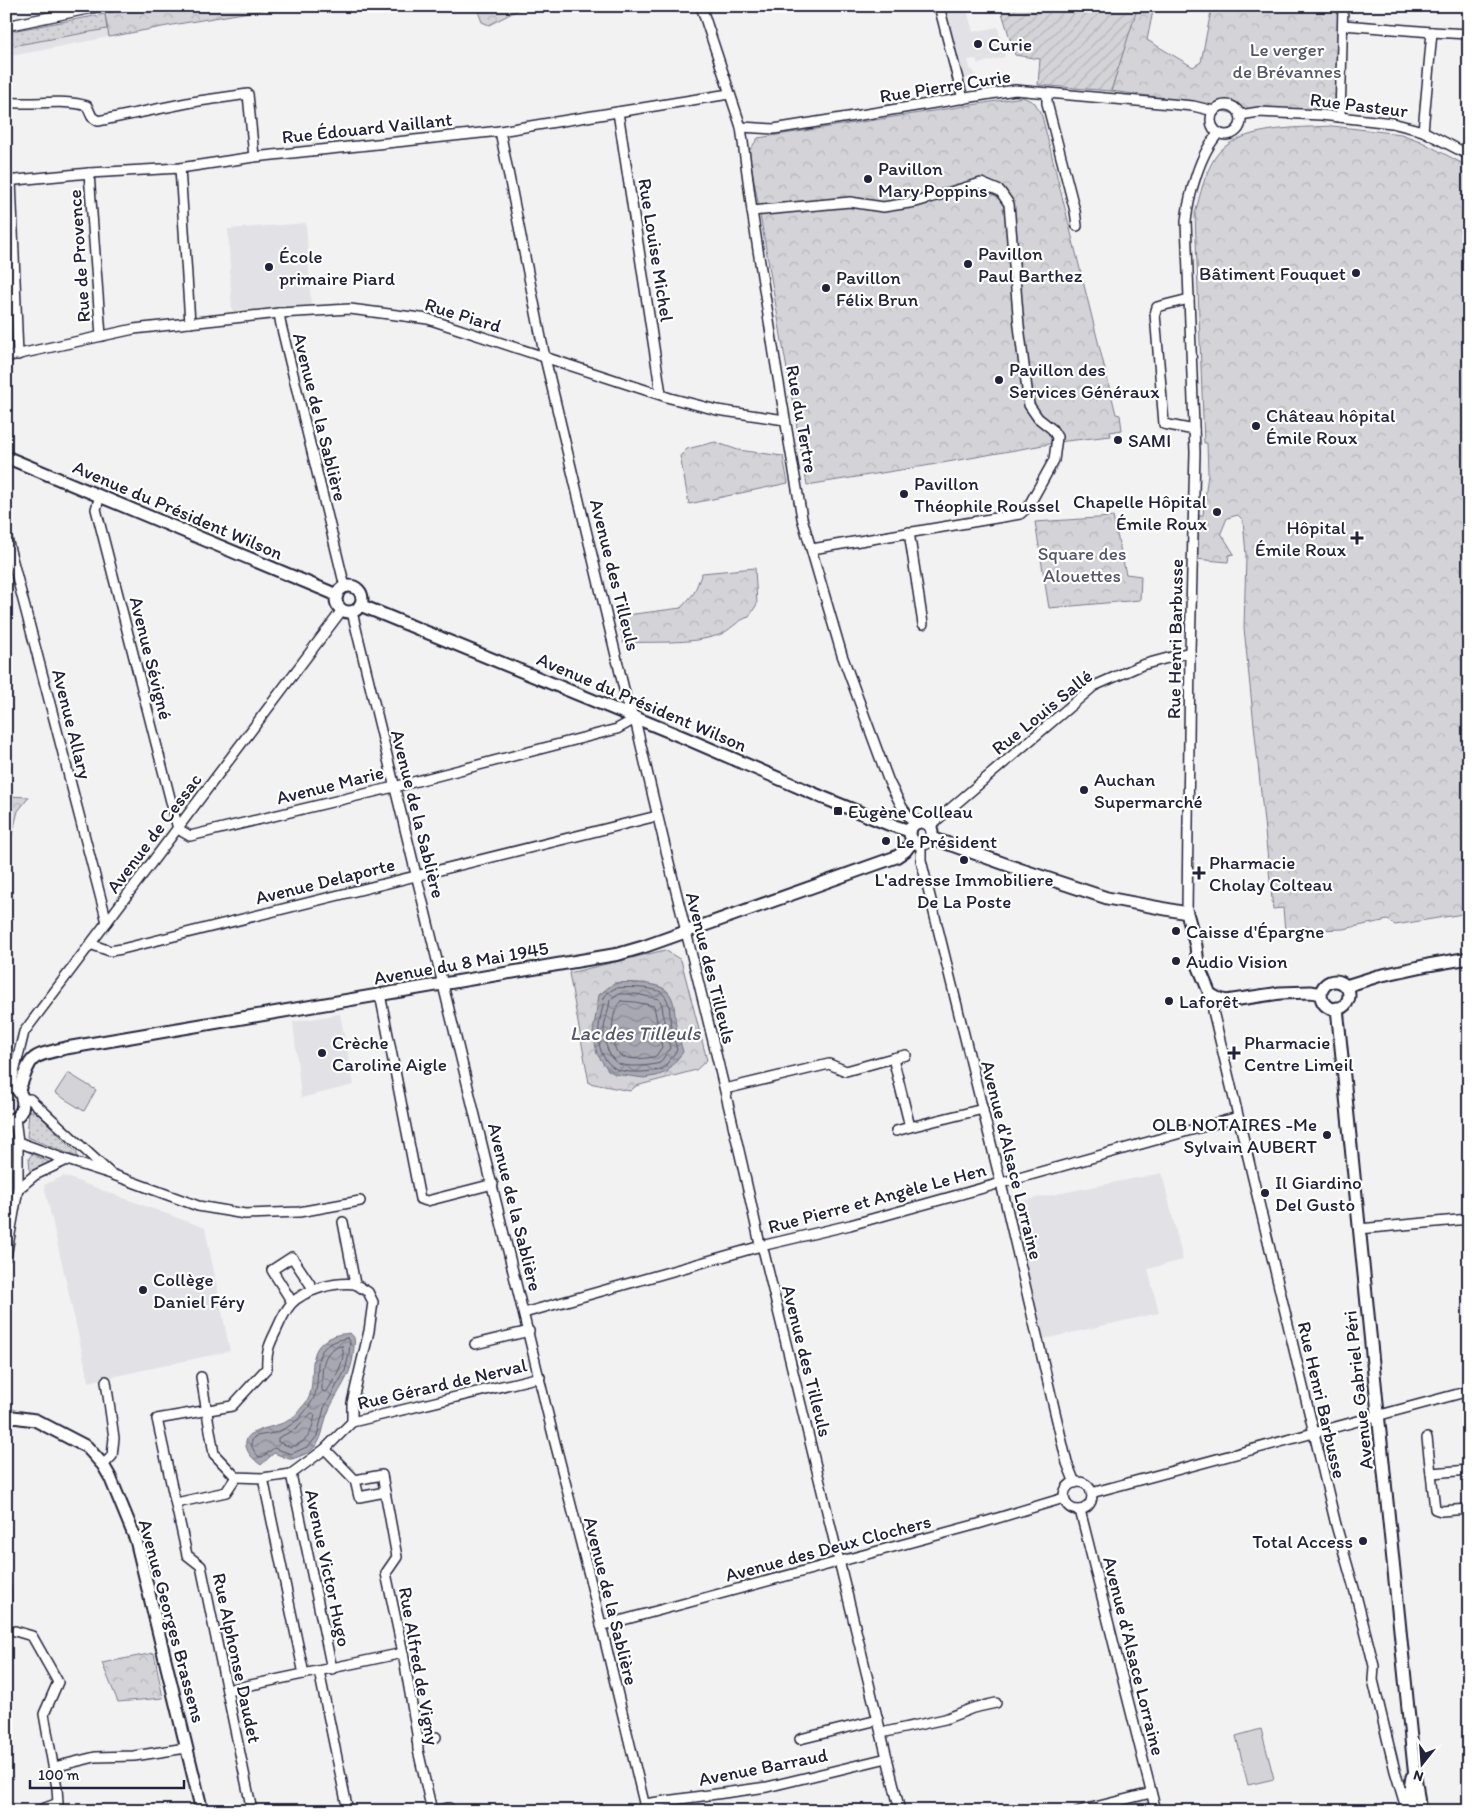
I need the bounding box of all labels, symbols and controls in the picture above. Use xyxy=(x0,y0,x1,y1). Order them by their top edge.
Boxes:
place label: Curie xyxy=(988,33,1032,56)
marker: Curie xyxy=(972,38,984,50)
park label: Le verger de Brévannes xyxy=(1233,38,1341,83)
street label: Rue Pierre Curie xyxy=(878,64,1012,108)
street label: Rue Pasteur xyxy=(1309,88,1410,122)
street label: Rue Édouard Vaillant xyxy=(281,108,453,148)
place label: Pavillon Mary Poppins xyxy=(878,157,988,202)
marker: Pavillon Mary Poppins xyxy=(862,173,874,185)
street label: Rue Louise Michel xyxy=(633,177,679,324)
street label: Rue de Provence xyxy=(63,189,95,323)
place label: Pavillon Paul Barthez xyxy=(978,242,1083,287)
place label: École primaire Piard xyxy=(279,245,396,290)
marker: Pavillon Paul Barthez xyxy=(962,258,974,270)
marker: École primaire Piard xyxy=(263,261,275,273)
place label: Bâtiment Fouquet xyxy=(1199,262,1346,285)
place label: Pavillon Félix Brun xyxy=(836,266,919,311)
marker: Bâtiment Fouquet xyxy=(1350,267,1362,279)
marker: Pavillon Félix Brun xyxy=(820,282,832,294)
street label: Rue Piard xyxy=(422,293,504,337)
street label: Avenue de la Sablière xyxy=(288,330,352,504)
place label: Pavillon des Services Généraux xyxy=(1009,358,1160,403)
street label: Rue du Tertre xyxy=(781,363,823,475)
marker: Pavillon des Services Généraux xyxy=(993,374,1005,386)
place label: Château hôpital Émile Roux xyxy=(1266,404,1396,449)
marker: Château hôpital Émile Roux xyxy=(1250,420,1262,432)
place label: SAMI xyxy=(1128,429,1171,452)
marker: SAMI xyxy=(1112,434,1124,446)
street label: Avenue du Président Wilson xyxy=(70,455,286,565)
place label: Pavillon Théophile Roussel xyxy=(914,472,1060,517)
marker: Pavillon Théophile Roussel xyxy=(898,488,910,500)
place label: Chapelle Hôpital Émile Roux xyxy=(1073,490,1208,535)
street label: Avenue des Tilleuls xyxy=(585,497,645,653)
marker: Chapelle Hôpital Émile Roux xyxy=(1211,506,1223,518)
place label: Hôpital Émile Roux xyxy=(1255,516,1347,561)
marker: Hôpital Émile Roux xyxy=(1350,531,1364,545)
park label: Square des Alouettes xyxy=(1038,542,1126,587)
street label: Rue Henri Barbusse xyxy=(1162,559,1188,719)
street label: Avenue Sévigné xyxy=(125,594,177,722)
street label: Avenue du Président Wilson xyxy=(534,647,750,757)
street label: Rue Louis Sallé xyxy=(987,664,1097,760)
street label: Avenue Allary xyxy=(47,667,97,781)
street label: Avenue de la Sablière xyxy=(386,727,450,901)
street label: Avenue Marie xyxy=(274,761,386,809)
street label: Avenue de Cessac xyxy=(101,768,207,898)
place label: Auchan Supermarché xyxy=(1094,768,1203,813)
marker: Auchan Supermarché xyxy=(1078,784,1090,796)
place label: Eugène Colleau xyxy=(848,800,973,823)
marker: Eugène Colleau xyxy=(832,805,844,817)
place label: Le Président xyxy=(896,830,997,853)
marker: Le Président xyxy=(880,835,892,847)
place label: Pharmacie Cholay Colteau xyxy=(1209,851,1333,896)
street label: Avenue Delaporte xyxy=(253,853,397,909)
marker: L'adresse Immobiliere De La Poste xyxy=(958,854,970,866)
marker: Pharmacie Cholay Colteau xyxy=(1193,867,1205,879)
place label: L'adresse Immobiliere De La Poste xyxy=(875,868,1053,913)
street label: Avenue des Tilleuls xyxy=(681,890,741,1046)
place label: Caisse d'Épargne xyxy=(1186,920,1324,943)
marker: Caisse d'Épargne xyxy=(1170,925,1182,937)
street label: Avenue du 8 Mai 1945 xyxy=(372,936,550,990)
place label: Audio Vision xyxy=(1186,950,1288,973)
marker: Audio Vision xyxy=(1170,955,1182,967)
place label: Laforêt xyxy=(1179,990,1239,1013)
marker: Laforêt xyxy=(1163,995,1175,1007)
water label: Lac des Tilleuls xyxy=(570,1021,701,1045)
place label: Crèche Caroline Aigle xyxy=(332,1031,447,1076)
place label: Pharmacie Centre Limeil xyxy=(1244,1031,1354,1076)
marker: Crèche Caroline Aigle xyxy=(316,1047,328,1059)
marker: Pharmacie Centre Limeil xyxy=(1228,1047,1240,1059)
street label: Avenue d'Alsace Lorraine xyxy=(976,1058,1048,1262)
place label: OLB NOTAIRES -Me Sylvain AUBERT xyxy=(1152,1113,1317,1158)
street label: Avenue de la Sablière xyxy=(483,1120,547,1294)
marker: OLB NOTAIRES -Me Sylvain AUBERT xyxy=(1321,1129,1333,1141)
street label: Rue Pierre et Angèle Le Hen xyxy=(765,1158,989,1238)
place label: Il Giardino Del Gusto xyxy=(1275,1171,1362,1216)
marker: Il Giardino Del Gusto xyxy=(1259,1187,1271,1199)
place label: Collège Daniel Féry xyxy=(153,1268,245,1313)
street label: Avenue des Tilleuls xyxy=(777,1283,837,1439)
marker: Collège Daniel Féry xyxy=(137,1284,149,1296)
street label: Avenue Gabriel Péri xyxy=(1338,1309,1378,1471)
street label: Rue Henri Barbusse xyxy=(1293,1319,1351,1481)
street label: Rue Gérard de Nerval xyxy=(355,1353,530,1415)
street label: Avenue Victor Hugo xyxy=(300,1487,356,1649)
street label: Avenue des Deux Clochers xyxy=(723,1509,933,1587)
street label: Avenue de la Sablière xyxy=(579,1514,643,1688)
street label: Avenue Georges Brassens xyxy=(134,1517,210,1725)
place label: Total Access xyxy=(1252,1530,1353,1553)
marker: Total Access xyxy=(1357,1535,1369,1547)
street label: Avenue d'Alsace Lorraine xyxy=(1098,1554,1170,1758)
street label: Rue Alphonse Daudet xyxy=(208,1571,266,1745)
street label: Rue Alfred de Vigny xyxy=(394,1585,444,1747)
north arrow xyxy=(1398,1740,1448,1790)
street label: Avenue Barraud xyxy=(696,1743,830,1791)
scale bar xyxy=(30,1757,184,1789)
text: 100 m xyxy=(38,1766,80,1784)
text: N xyxy=(1411,1766,1425,1785)

